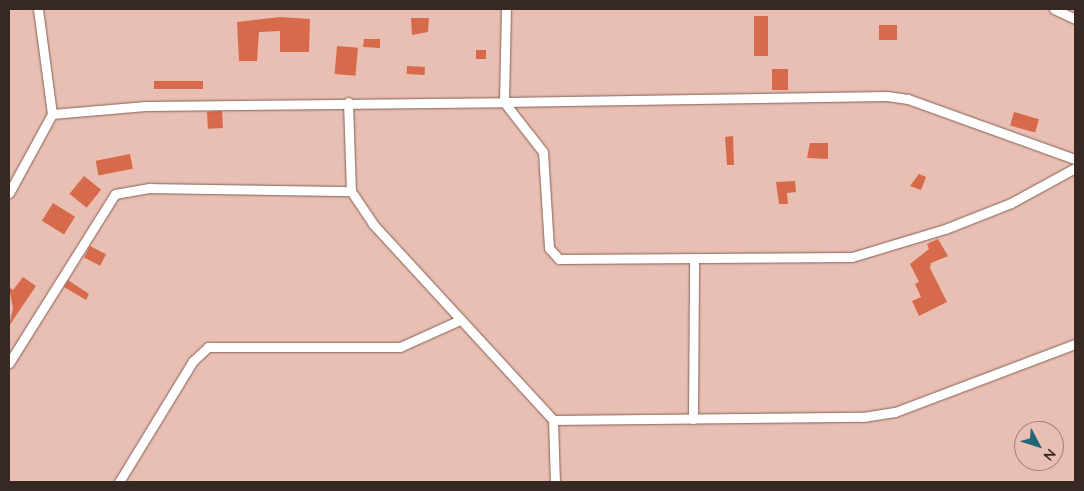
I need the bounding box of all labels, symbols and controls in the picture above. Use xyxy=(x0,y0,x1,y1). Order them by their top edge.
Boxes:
north arrow xyxy=(1014,421,1064,471)
text: N xyxy=(1040,445,1060,465)

